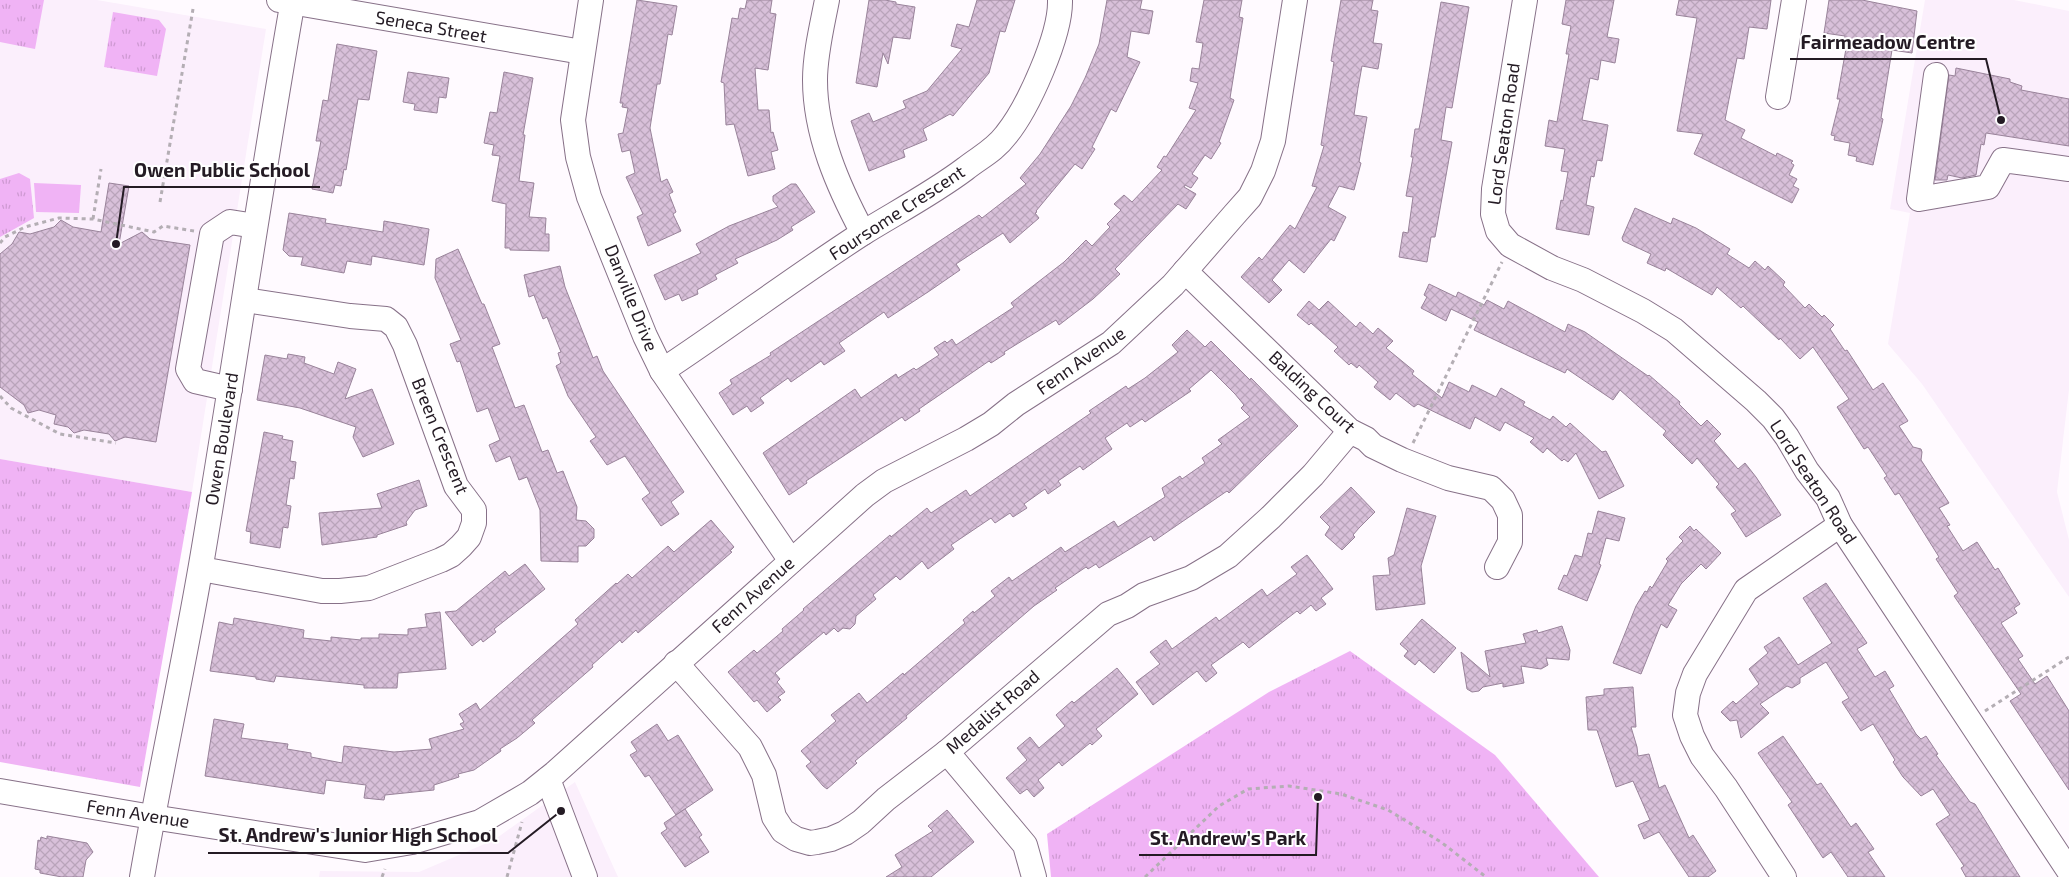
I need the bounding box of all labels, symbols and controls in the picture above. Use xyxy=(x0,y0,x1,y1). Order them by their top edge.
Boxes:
street label: Seneca Street xyxy=(374,5,489,47)
callout: Fairmeadow Centre xyxy=(1790,25,1986,59)
text: Fairmeadow Centre xyxy=(1801,30,1976,53)
street label: Lord Seaton Road xyxy=(1482,61,1524,206)
callout: Owen Public School xyxy=(124,153,320,187)
text: Owen Public School xyxy=(134,158,311,181)
street label: Foursome Crescent xyxy=(824,160,969,264)
street label: Danville Drive xyxy=(600,241,663,354)
street label: Fenn Avenue xyxy=(1032,321,1129,399)
street label: Balding Court xyxy=(1265,346,1361,437)
street label: Owen Boulevard xyxy=(200,371,242,507)
street label: Breen Crescent xyxy=(408,374,474,497)
street label: Lord Seaton Road xyxy=(1766,415,1862,548)
street label: Fenn Avenue xyxy=(706,551,798,637)
street label: Medalist Road xyxy=(941,665,1044,758)
street label: Fenn Avenue xyxy=(85,794,191,832)
callout: St. Andrew's Junior High School xyxy=(208,819,508,853)
callout: St. Andrew’s Park xyxy=(1139,821,1316,855)
text: St. Andrew's Junior High School xyxy=(219,823,498,846)
text: St. Andrew’s Park xyxy=(1150,826,1307,849)

